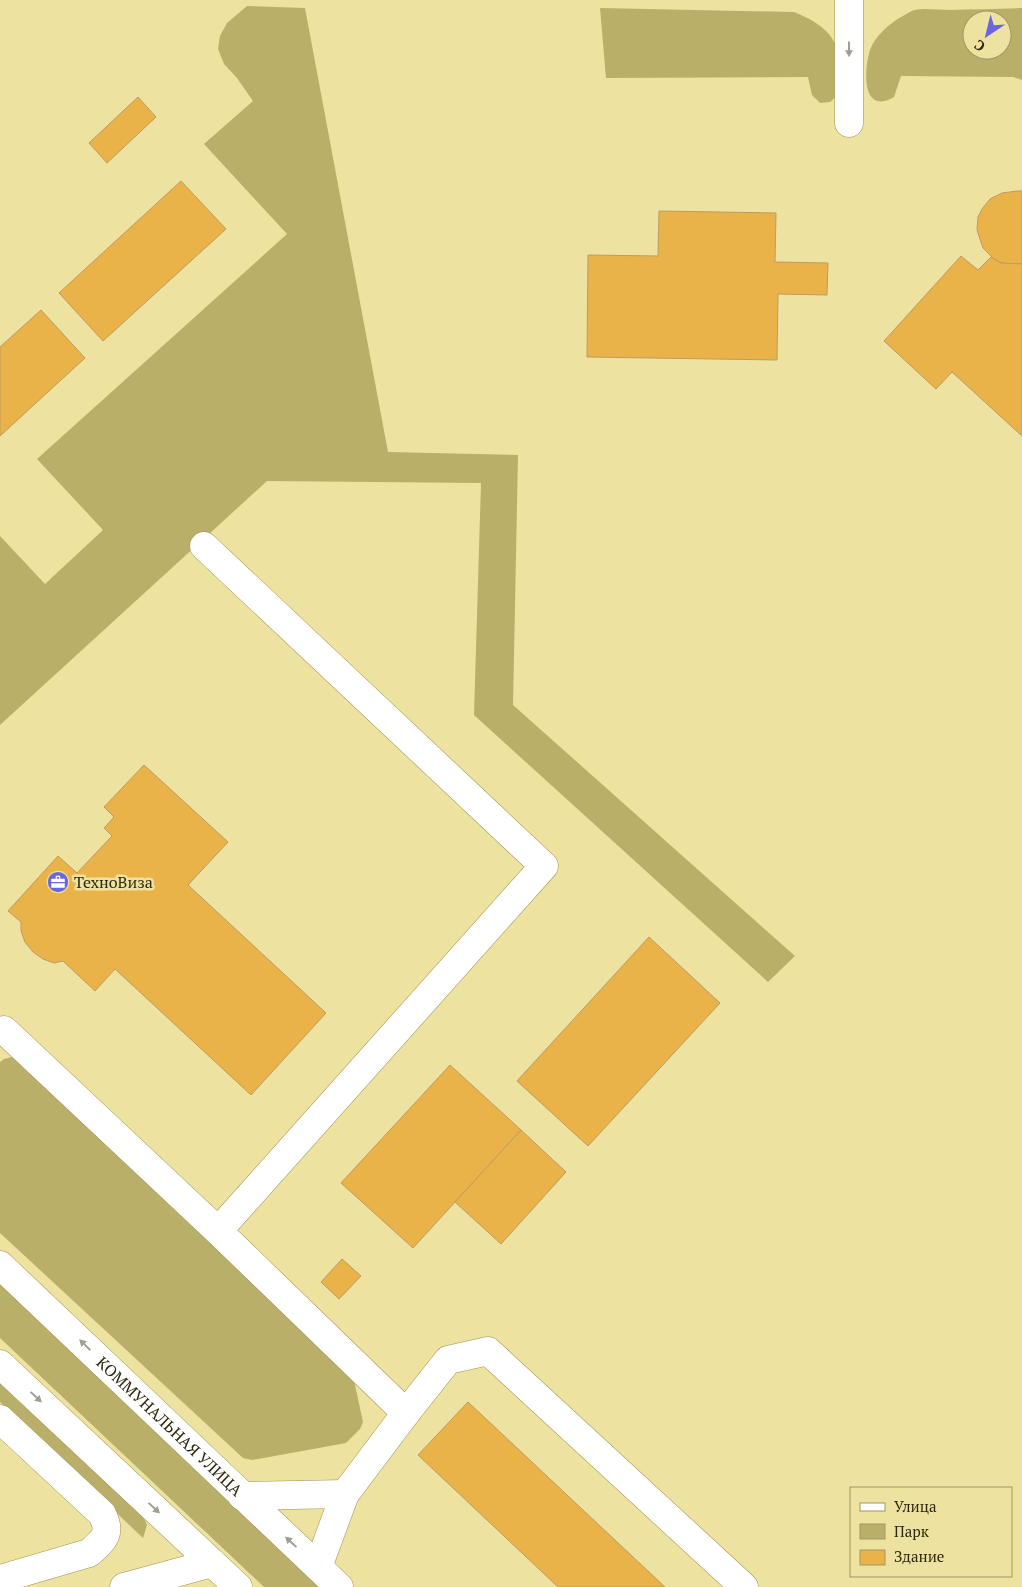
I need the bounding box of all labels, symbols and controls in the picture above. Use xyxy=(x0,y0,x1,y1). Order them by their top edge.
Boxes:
north arrow xyxy=(962,10,1012,60)
text: С xyxy=(970,36,988,56)
one-way arrow xyxy=(845,41,853,57)
office icon: ТехноВиза xyxy=(46,870,70,894)
place label: ТехноВиза xyxy=(74,871,153,893)
one-way arrow xyxy=(79,1339,91,1351)
street label: КОММУНАЛЬНАЯ УЛИЦА xyxy=(92,1351,248,1501)
one-way arrow xyxy=(29,1391,41,1403)
legend xyxy=(850,1487,1012,1577)
text: Улица xyxy=(894,1496,937,1516)
one-way arrow xyxy=(148,1502,160,1514)
text: Парк xyxy=(894,1521,930,1541)
one-way arrow xyxy=(285,1536,297,1548)
text: Здание xyxy=(894,1546,944,1566)

